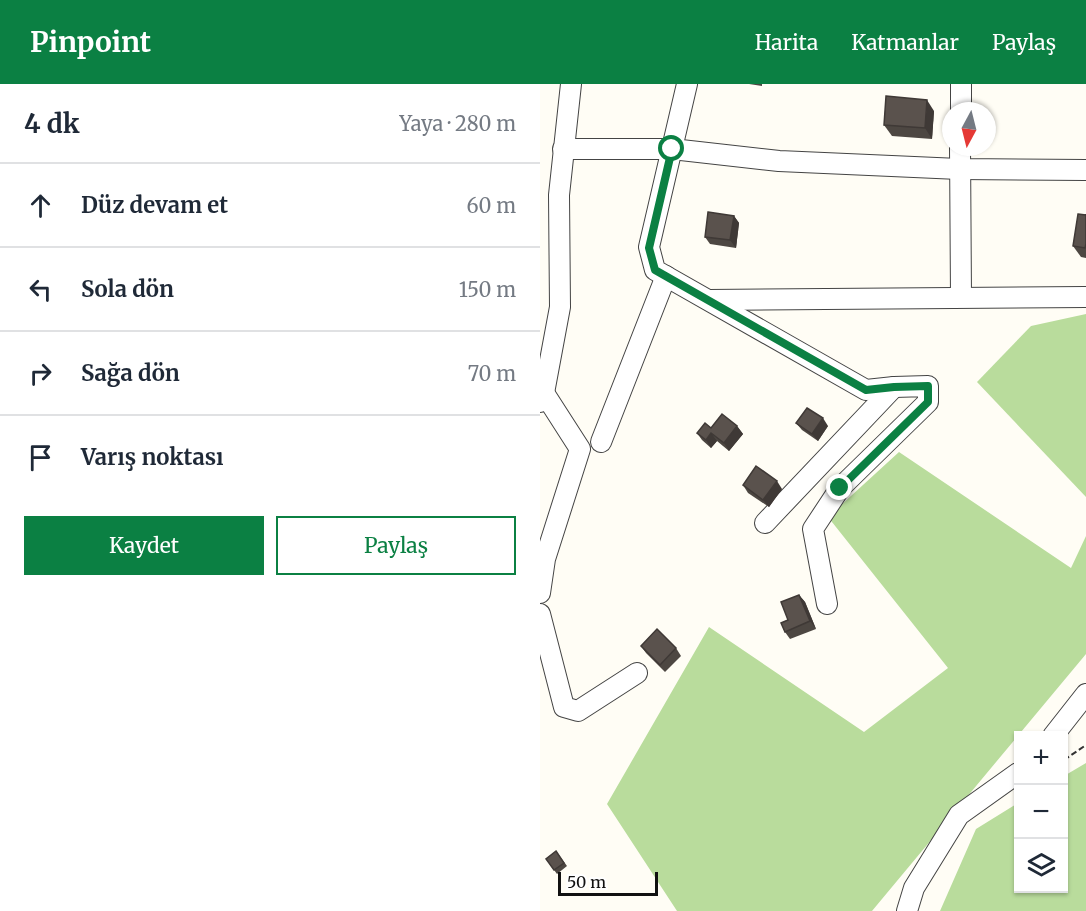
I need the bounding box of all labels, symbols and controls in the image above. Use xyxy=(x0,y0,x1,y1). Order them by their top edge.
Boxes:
text: Pinpoint xyxy=(30,24,151,60)
text: Harita xyxy=(755,29,818,56)
text: Katmanlar xyxy=(851,29,959,56)
text: Paylaş xyxy=(992,29,1056,56)
north arrow xyxy=(942,102,996,156)
text: 4 dk xyxy=(24,107,80,140)
text: Yaya · 280 m xyxy=(399,111,516,136)
route start xyxy=(658,135,684,161)
icon: ahead xyxy=(24,189,57,222)
text: Düz devam et xyxy=(81,191,228,219)
text: 60 m xyxy=(466,193,516,218)
icon: left xyxy=(24,273,57,306)
text: Sola dön xyxy=(81,275,174,303)
text: 150 m xyxy=(459,277,516,302)
icon: right xyxy=(24,357,57,390)
text: Sağa dön xyxy=(81,359,180,387)
text: 70 m xyxy=(468,361,516,386)
icon: arrive xyxy=(24,441,57,474)
text: Varış noktası xyxy=(81,443,223,471)
route end xyxy=(826,474,852,500)
button: Kaydet xyxy=(24,516,264,575)
button: Paylaş xyxy=(276,516,516,575)
map controls xyxy=(1014,731,1068,893)
button: + xyxy=(1014,731,1068,785)
button: − xyxy=(1014,785,1068,839)
button: layers xyxy=(1014,839,1068,893)
scale bar xyxy=(558,869,658,896)
text: 50 m xyxy=(567,872,606,892)

